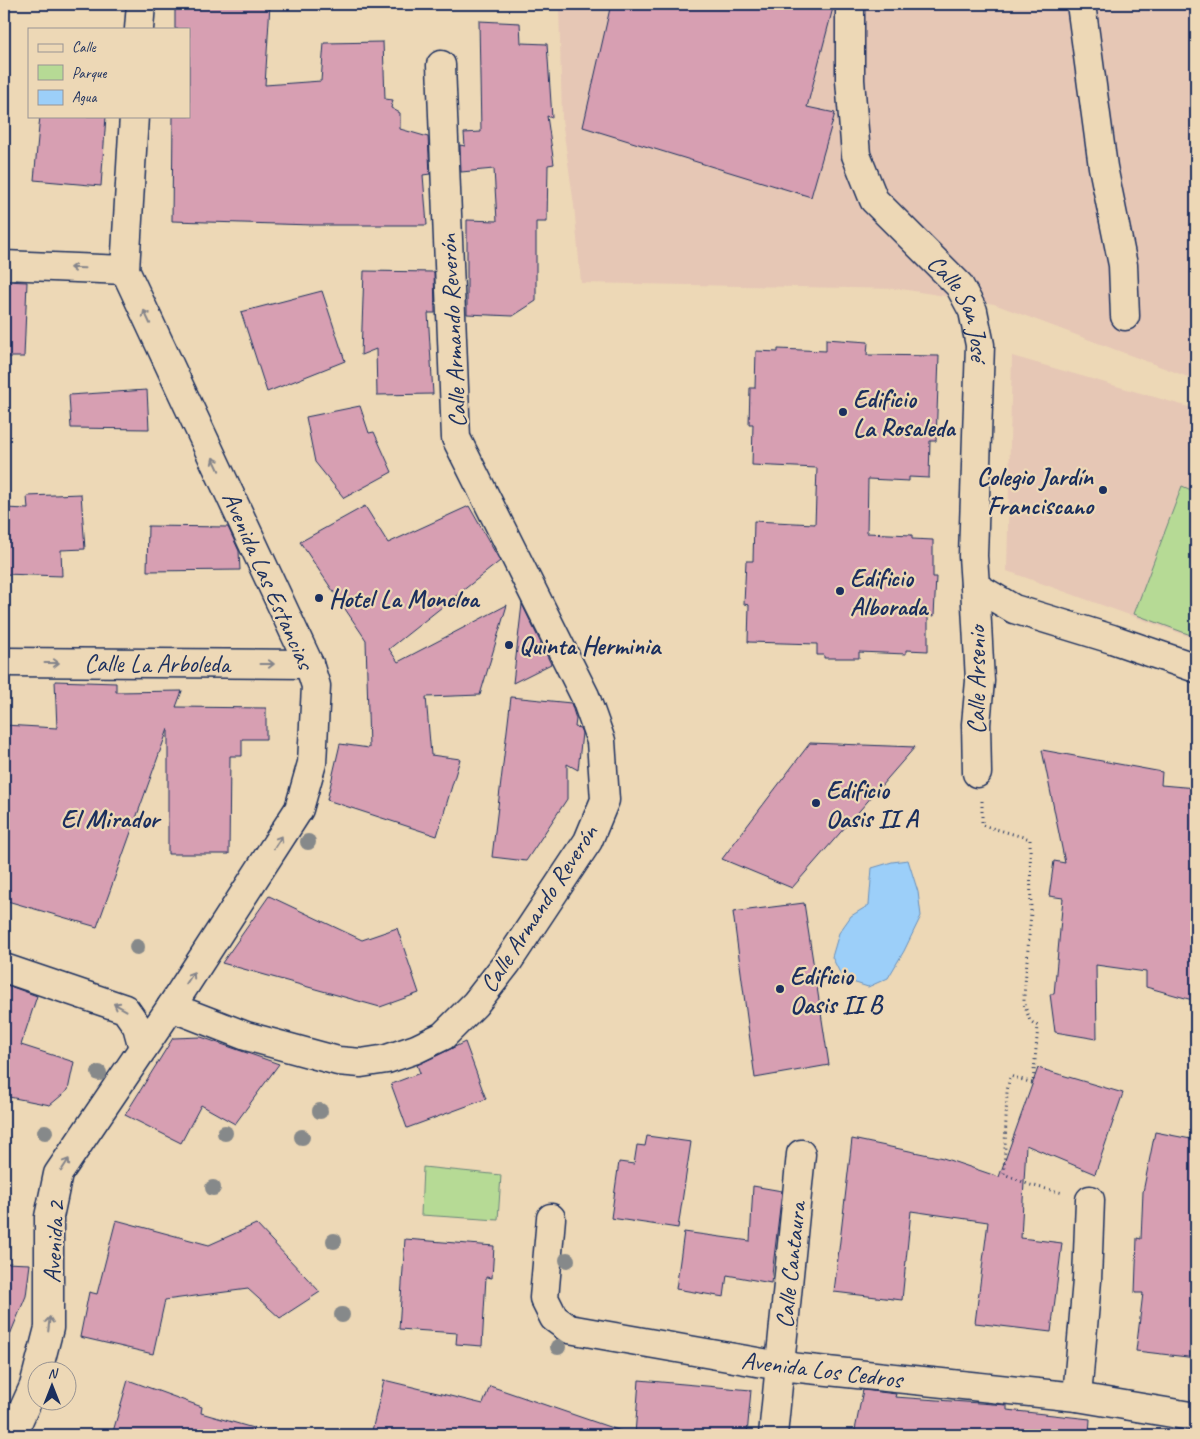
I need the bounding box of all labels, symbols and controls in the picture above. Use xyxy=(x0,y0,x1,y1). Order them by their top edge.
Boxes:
legend xyxy=(28,28,190,118)
text: Calle xyxy=(72,38,97,57)
text: Parque xyxy=(72,64,108,83)
text: Agua xyxy=(72,88,97,107)
street label: Calle Armando Reverón xyxy=(432,233,474,429)
street label: Calle San José xyxy=(920,247,995,365)
one-way arrow xyxy=(69,264,85,273)
one-way arrow xyxy=(142,310,151,325)
place label: Edificio La Rosaleda xyxy=(853,383,956,444)
marker: Edificio La Rosaleda xyxy=(837,406,849,418)
one-way arrow xyxy=(211,457,220,472)
place label: Colegio Jardín Franciscano xyxy=(977,461,1095,522)
marker: Colegio Jardín Franciscano xyxy=(1097,484,1109,496)
street label: Avenida Las Estancias xyxy=(215,487,323,677)
place label: Edificio Alborada xyxy=(850,562,930,623)
place label: Hotel La Moncloa xyxy=(329,583,481,615)
marker: Edificio Alborada xyxy=(834,585,846,597)
marker: Hotel La Moncloa xyxy=(313,592,325,604)
street label: Calle Arsenio xyxy=(961,623,993,734)
place label: Quinta Herminia xyxy=(519,630,662,662)
marker: Quinta Herminia xyxy=(503,639,515,651)
street label: Calle La Arboleda xyxy=(84,648,233,680)
one-way arrow xyxy=(44,658,60,668)
one-way arrow xyxy=(259,659,275,669)
place label: Edificio Oasis II A xyxy=(826,774,920,835)
marker: Edificio Oasis II A xyxy=(810,797,822,809)
district label: El Mirador xyxy=(61,802,162,835)
street label: Calle Armando Reverón xyxy=(473,818,605,999)
one-way arrow xyxy=(273,835,283,849)
place label: Edificio Oasis II B xyxy=(790,960,884,1021)
one-way arrow xyxy=(185,972,195,986)
marker: Edificio Oasis II B xyxy=(774,983,786,995)
one-way arrow xyxy=(113,1002,128,1012)
one-way arrow xyxy=(60,1158,70,1172)
street label: Avenida 2 xyxy=(36,1198,72,1284)
street label: Calle Cantaura xyxy=(768,1198,814,1330)
one-way arrow xyxy=(44,1316,53,1332)
street label: Avenida Los Cedros xyxy=(740,1344,906,1396)
north arrow xyxy=(28,1362,78,1412)
text: N xyxy=(48,1365,59,1382)

